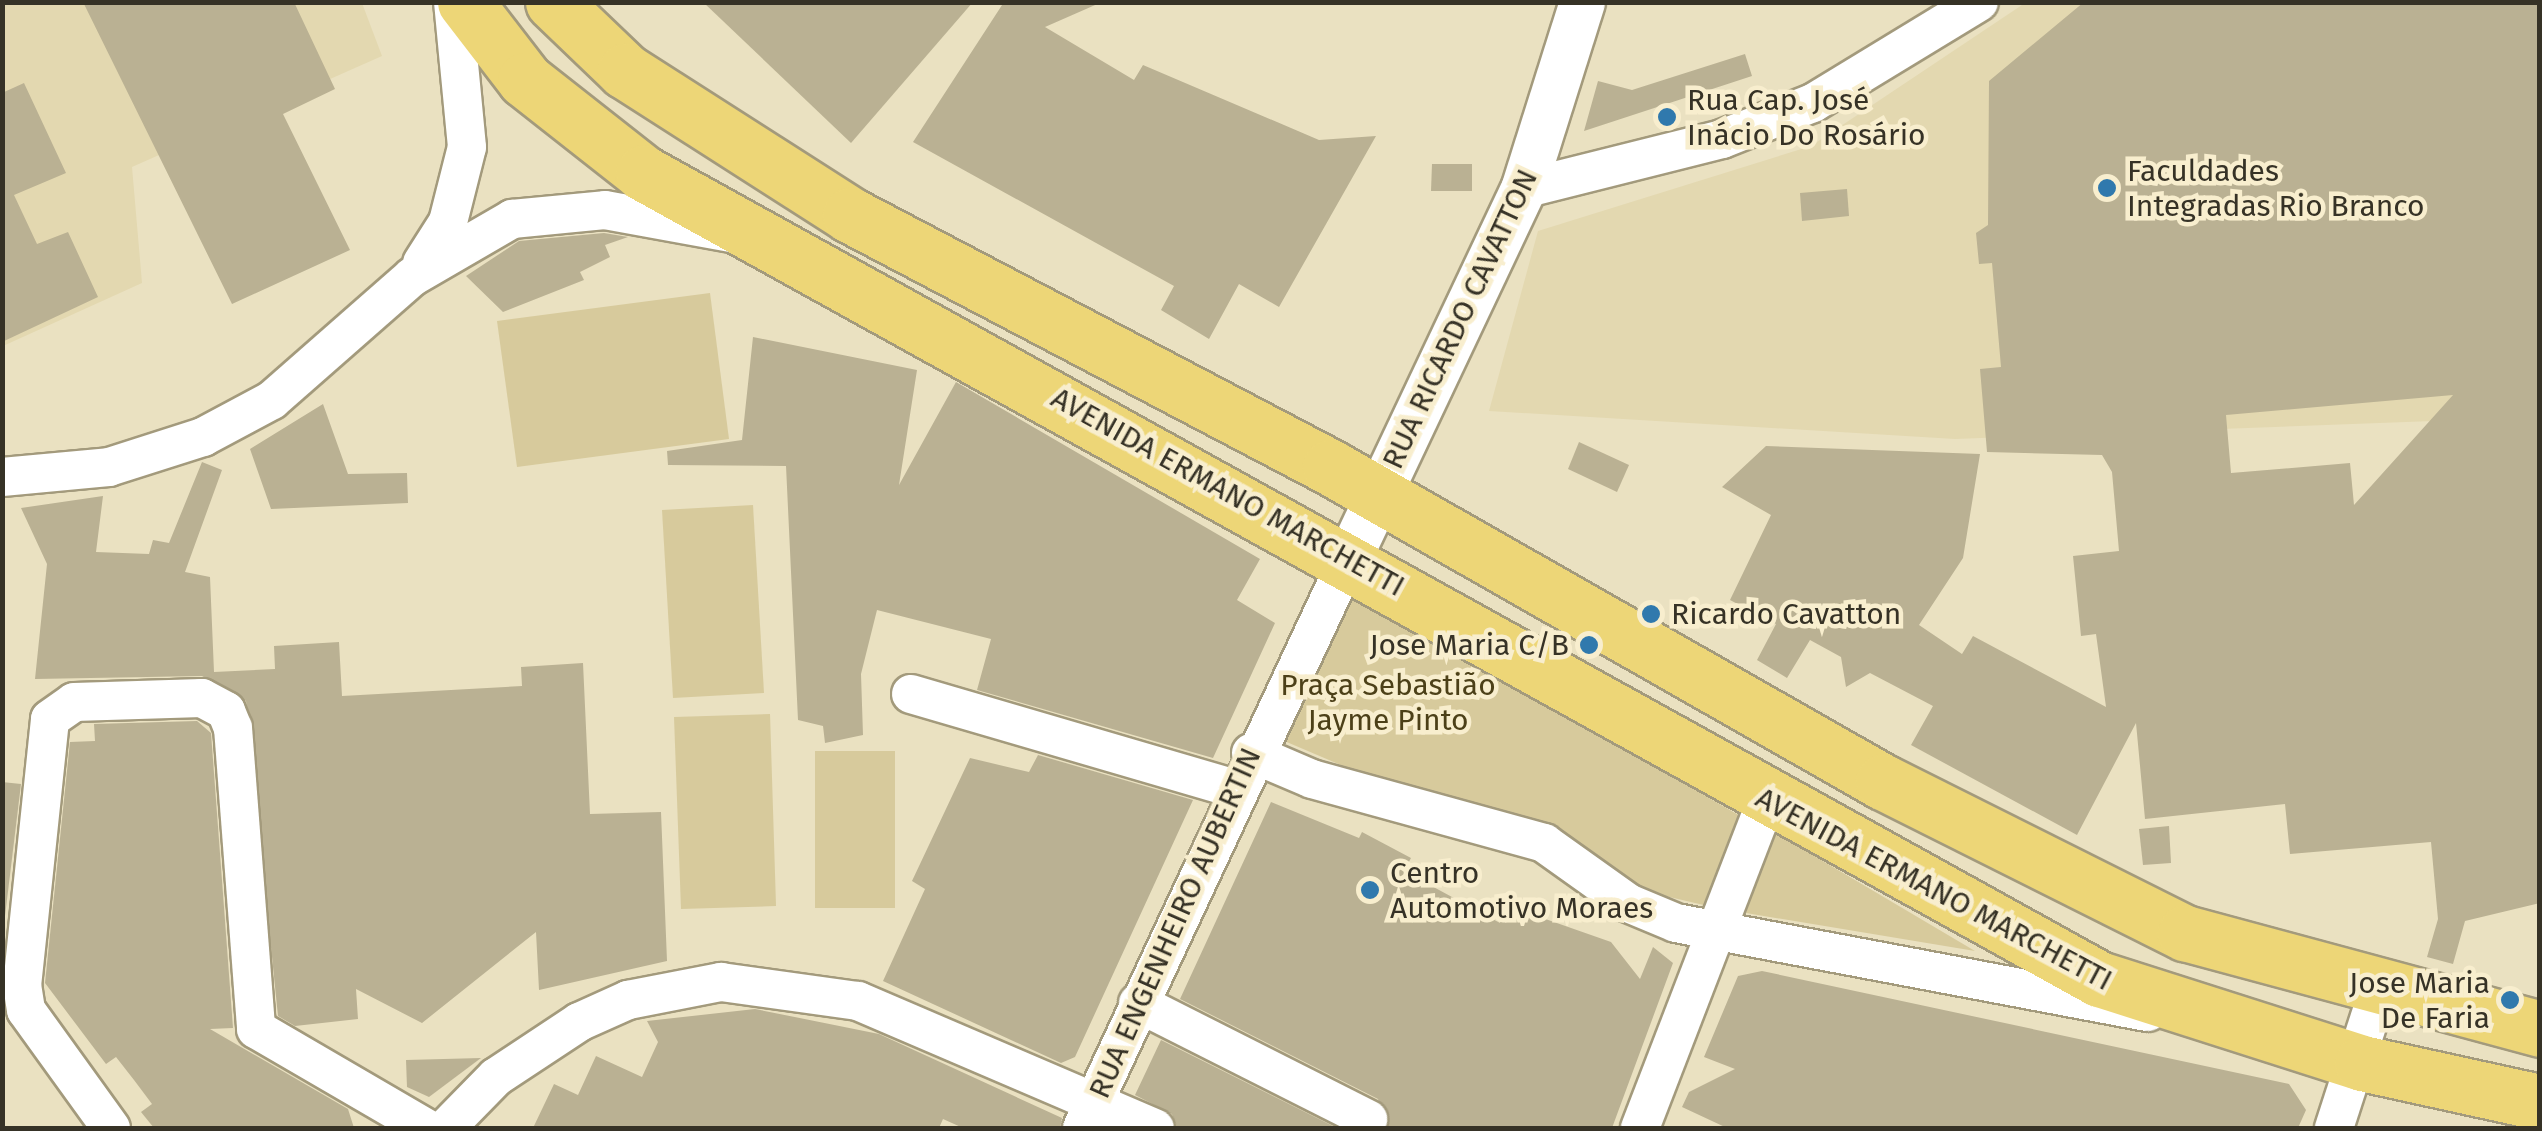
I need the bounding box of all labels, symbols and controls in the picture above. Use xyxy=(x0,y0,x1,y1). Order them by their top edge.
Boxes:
place label: Rua Cap. José Inácio Do Rosário xyxy=(1687,82,1926,152)
marker: Rua Cap. José Inácio Do Rosário xyxy=(1656,106,1678,128)
place label: Faculdades Integradas Rio Branco xyxy=(2127,153,2425,224)
street label: RUA RICARDO CAVATTON xyxy=(1375,163,1545,475)
marker: Faculdades Integradas Rio Branco xyxy=(2096,177,2118,199)
street label: AVENIDA ERMANO MARCHETTI xyxy=(1045,380,1411,604)
place label: Ricardo Cavatton xyxy=(1671,596,1901,632)
marker: Ricardo Cavatton xyxy=(1640,603,1662,625)
place label: Jose Maria C/B xyxy=(1369,627,1569,663)
marker: Jose Maria C/B xyxy=(1578,634,1600,656)
park label: Praça Sebastião Jayme Pinto xyxy=(1280,667,1496,738)
street label: RUA ENGENHEIRO AUBERTIN xyxy=(1081,742,1269,1104)
street label: AVENIDA ERMANO MARCHETTI xyxy=(1750,780,2118,998)
place label: Centro Automotivo Moraes xyxy=(1390,855,1653,926)
marker: Centro Automotivo Moraes xyxy=(1359,879,1381,901)
place label: Jose Maria De Faria xyxy=(2349,965,2490,1036)
marker: Jose Maria De Faria xyxy=(2499,989,2521,1011)

